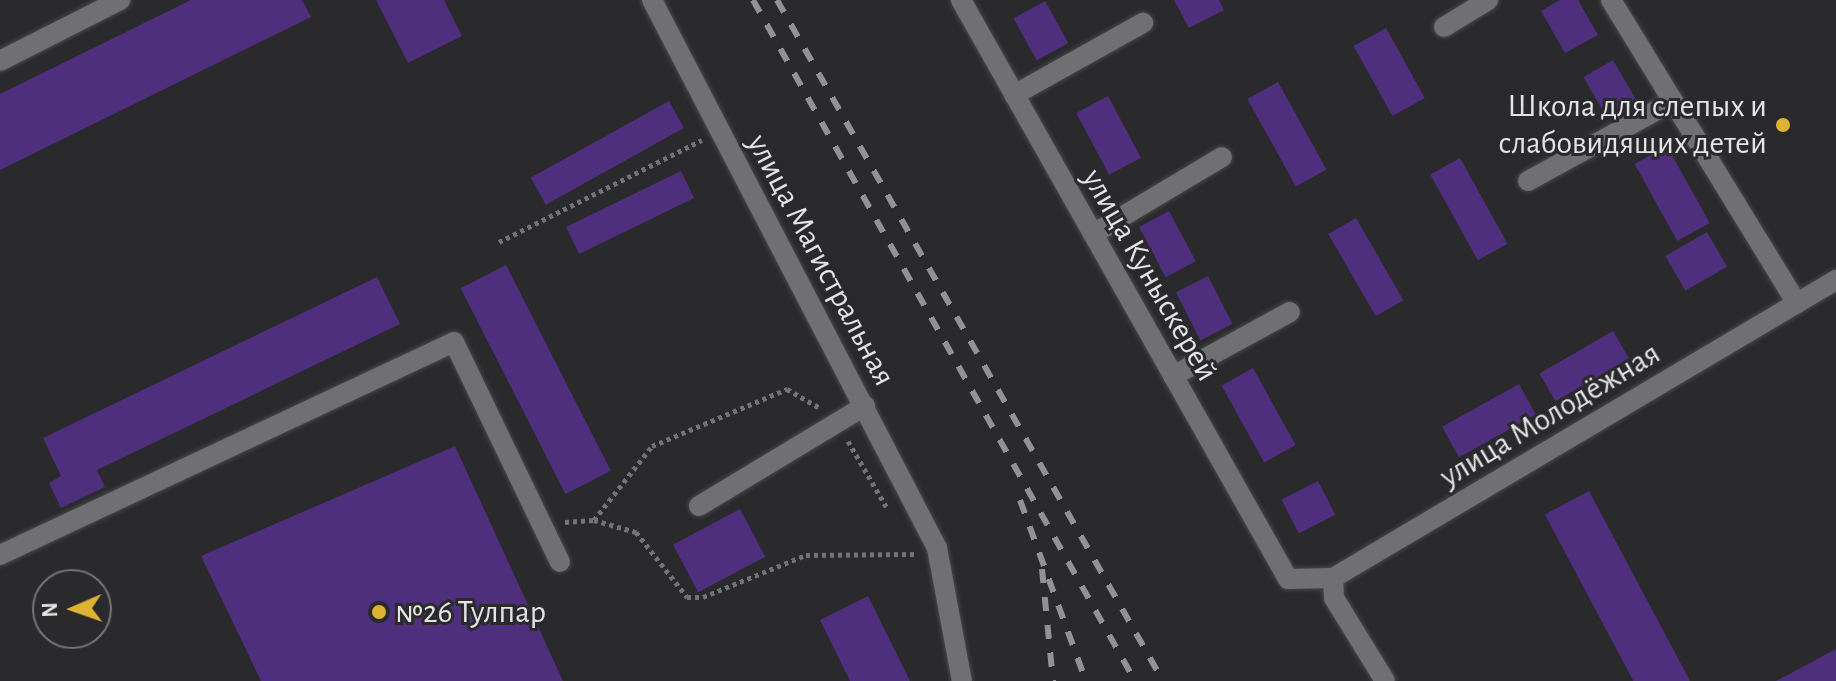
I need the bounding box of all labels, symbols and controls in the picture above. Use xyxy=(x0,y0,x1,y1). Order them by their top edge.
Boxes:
place label: Школа для слепых и слабовидящих детей xyxy=(1498,88,1767,163)
marker: Школа для слепых и слабовидящих детей xyxy=(1774,116,1792,134)
street label: улица Магистральная xyxy=(739,128,903,392)
street label: улица Куныскерей xyxy=(1074,162,1226,388)
street label: улица Молодёжная xyxy=(1433,334,1667,496)
north arrow xyxy=(32,569,112,649)
place label: №26 Тулпар xyxy=(395,593,546,631)
text: N xyxy=(39,602,61,618)
marker: №26 Тулпар xyxy=(370,603,388,621)

